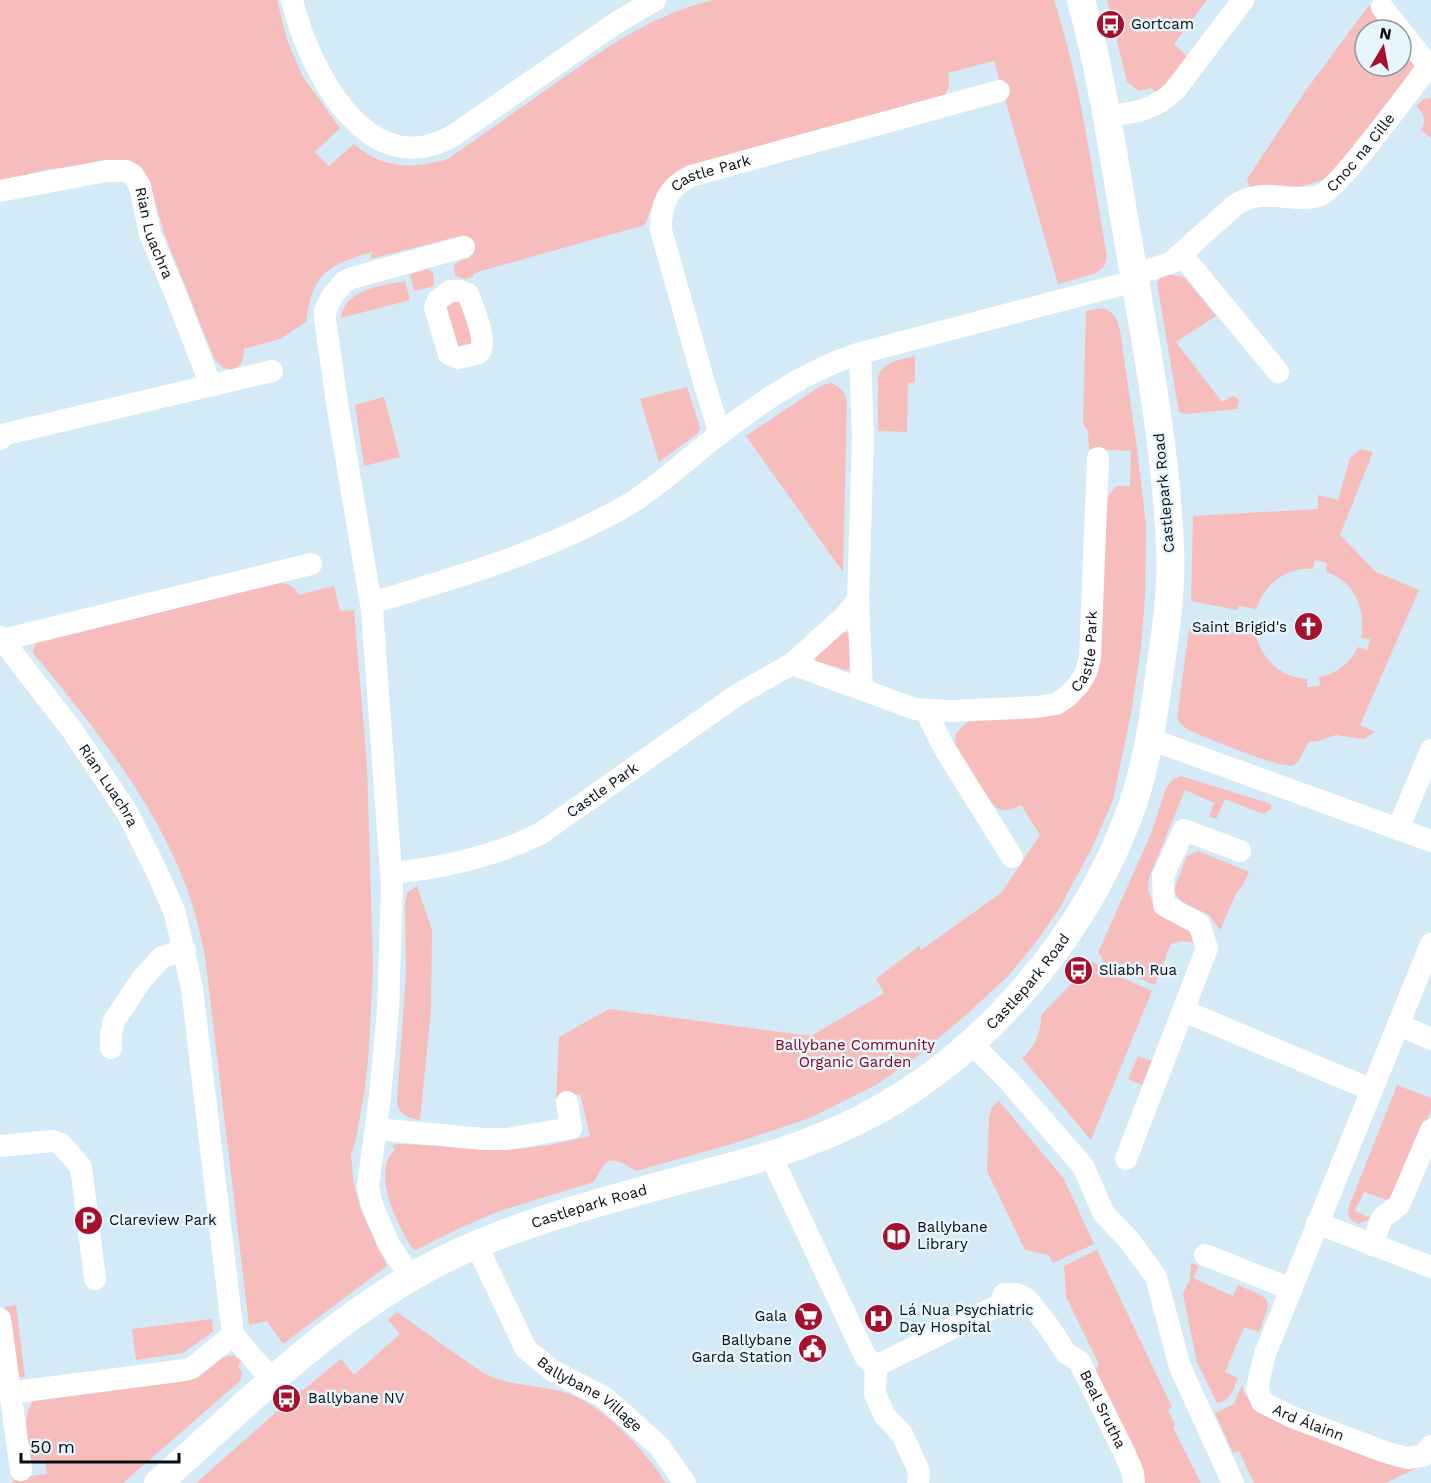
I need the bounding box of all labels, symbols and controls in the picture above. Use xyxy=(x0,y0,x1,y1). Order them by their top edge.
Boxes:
bus stop icon: Gortcam xyxy=(1094,8,1126,40)
place label: Gortcam xyxy=(1131,15,1194,33)
north arrow xyxy=(1353,18,1413,78)
text: N xyxy=(1378,23,1393,44)
street label: Cnoc na Cille xyxy=(1323,110,1399,196)
street label: Castle Park xyxy=(667,151,753,196)
street label: Rian Luachra xyxy=(131,185,177,282)
street label: Castlepark Road xyxy=(1150,432,1178,554)
street label: Castle Park xyxy=(1067,610,1101,696)
church icon: Saint Brigid's xyxy=(1292,611,1324,643)
place label: Saint Brigid's xyxy=(1192,618,1287,636)
street label: Rian Luachra xyxy=(75,740,142,830)
street label: Castle Park xyxy=(563,758,642,822)
street label: Castlepark Road xyxy=(982,930,1073,1033)
bus stop icon: Sliabh Rua xyxy=(1062,954,1094,986)
place label: Sliabh Rua xyxy=(1099,961,1178,979)
park label: Ballybane Community Organic Garden xyxy=(775,1036,935,1071)
street label: Castlepark Road xyxy=(529,1180,649,1232)
parking icon: Clareview Park xyxy=(72,1204,104,1236)
place label: Clareview Park xyxy=(109,1211,217,1229)
place label: Ballybane Library xyxy=(917,1218,988,1253)
library icon: Ballybane Library xyxy=(880,1220,912,1252)
supermarket icon: Gala xyxy=(792,1300,824,1332)
place label: Lá Nua Psychiatric Day Hospital xyxy=(899,1301,1034,1336)
hospital icon: Lá Nua Psychiatric Day Hospital xyxy=(862,1303,894,1335)
place label: Gala xyxy=(755,1307,788,1325)
place label: Ballybane Garda Station xyxy=(691,1331,792,1366)
public building icon: Ballybane Garda Station xyxy=(797,1333,829,1365)
street label: Ballybane Village xyxy=(533,1353,646,1436)
street label: Beal Srutha xyxy=(1076,1367,1130,1452)
bus stop icon: Ballybane NV xyxy=(271,1382,303,1414)
place label: Ballybane NV xyxy=(308,1389,405,1407)
street label: Ard Álainn xyxy=(1270,1400,1347,1445)
scale bar xyxy=(21,1426,178,1464)
text: 50 m xyxy=(30,1436,75,1457)

